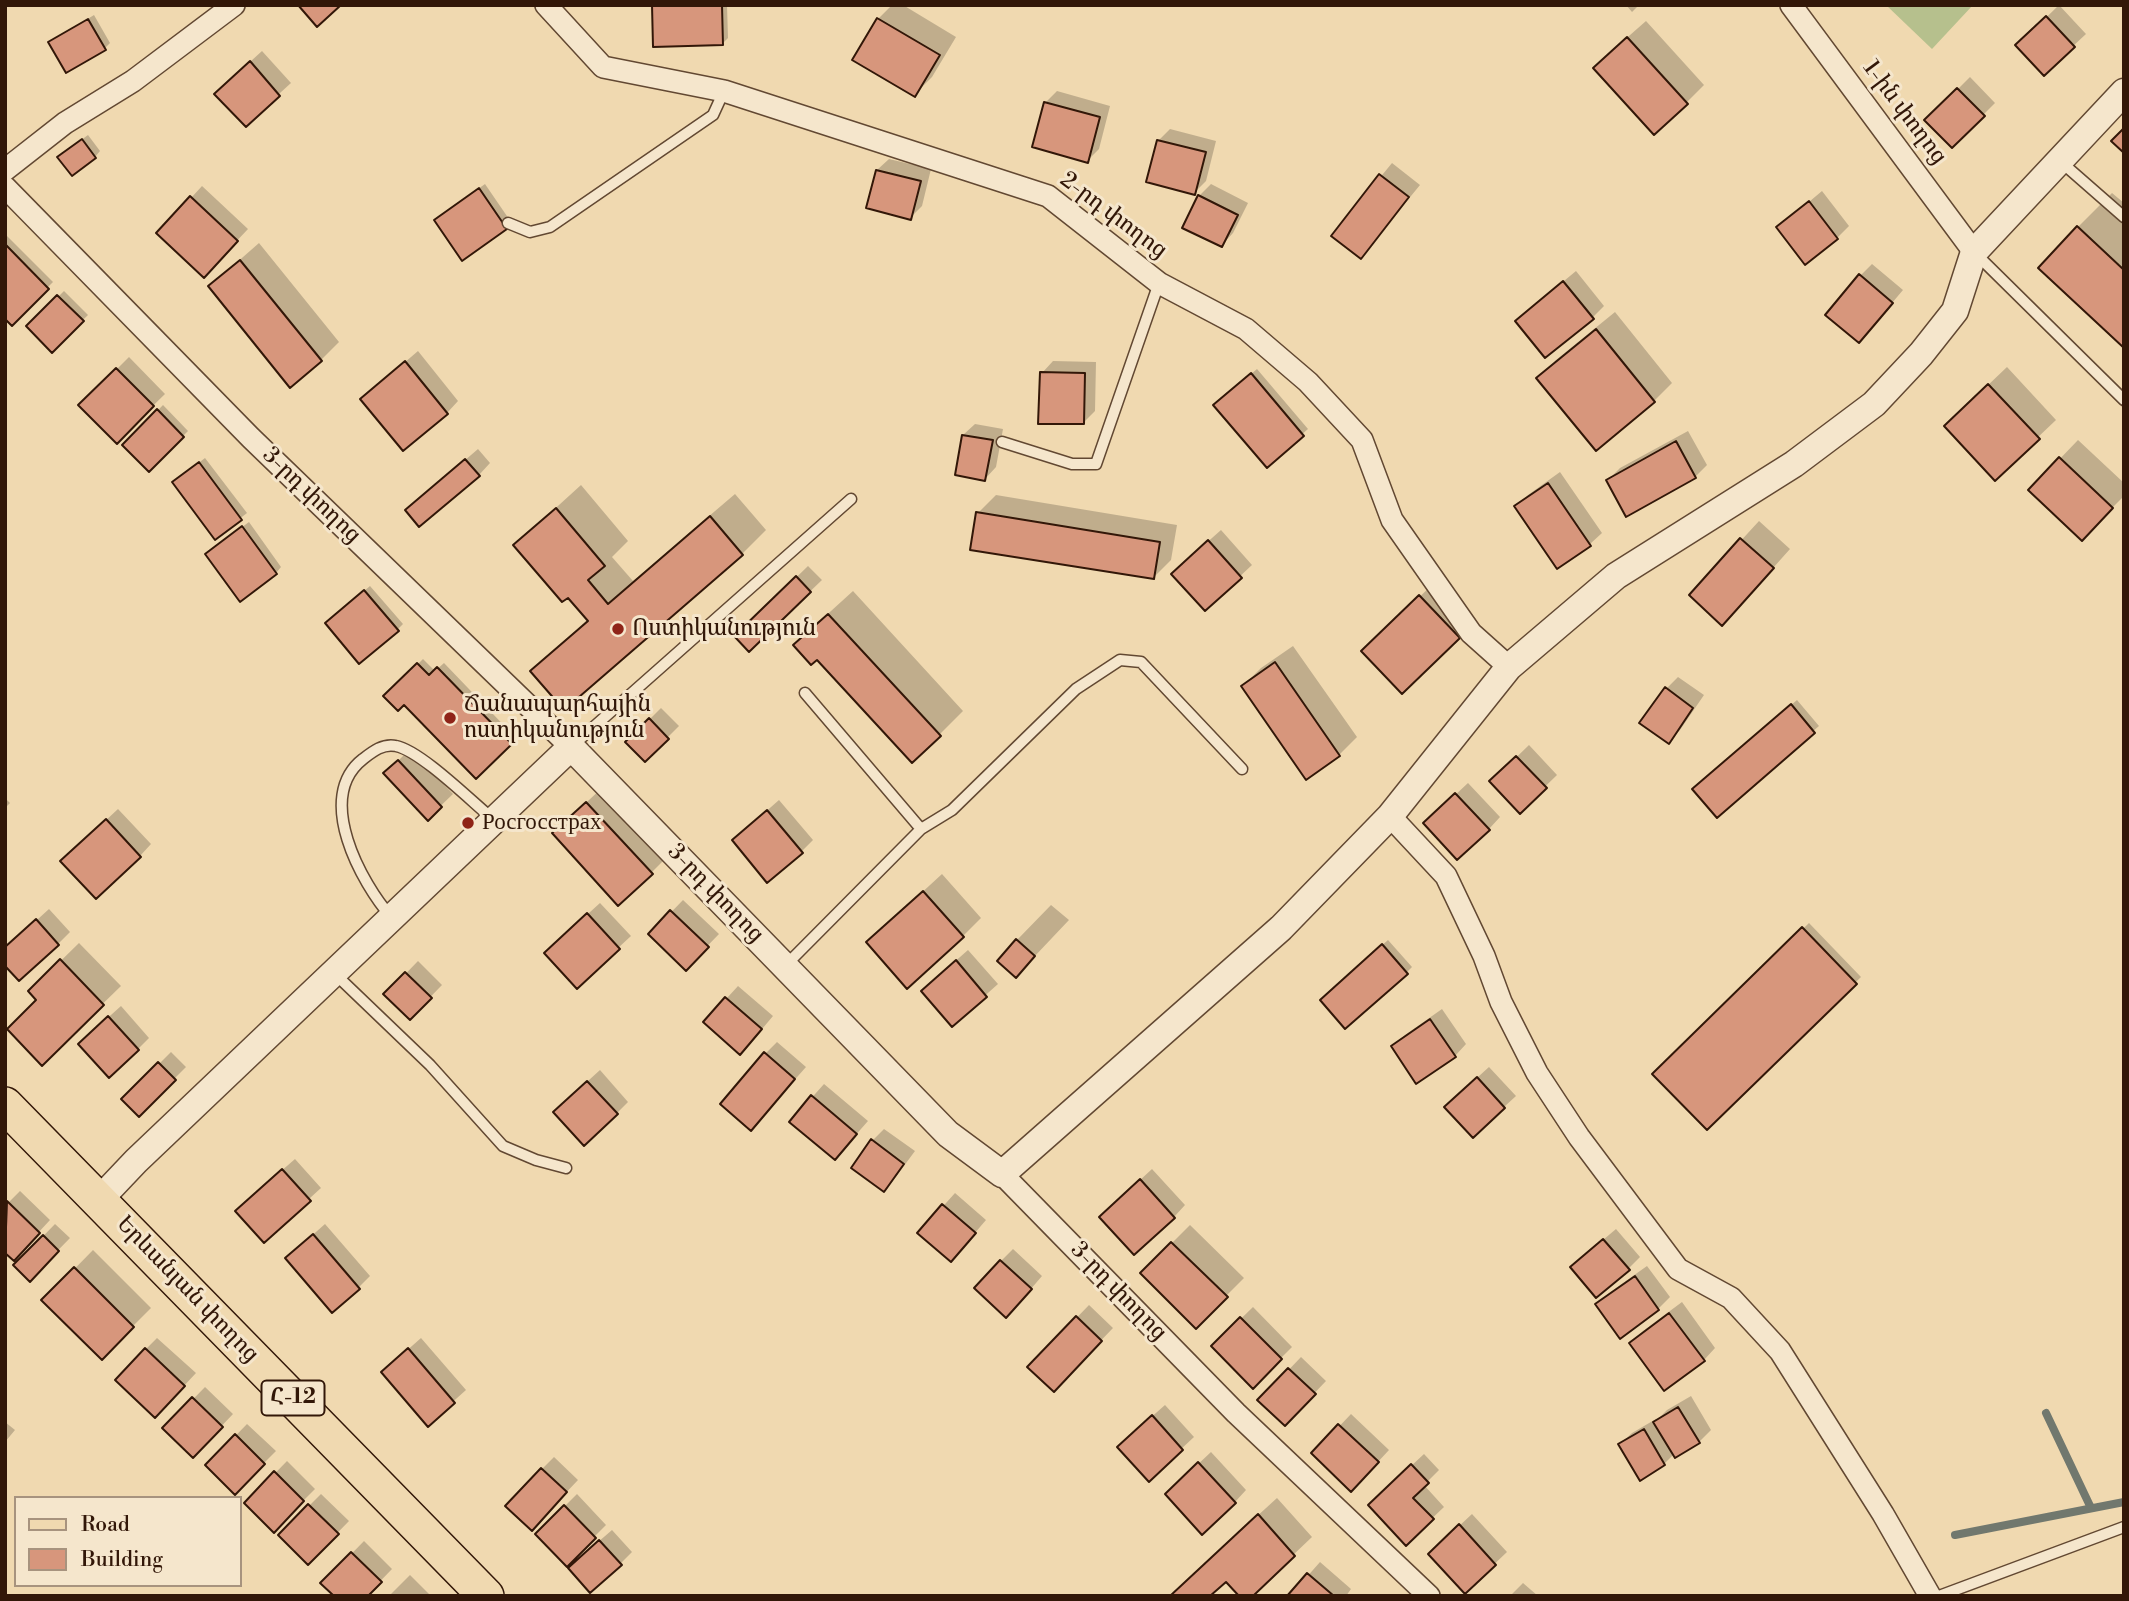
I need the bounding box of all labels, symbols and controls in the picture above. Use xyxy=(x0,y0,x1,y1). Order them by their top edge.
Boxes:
street label: 1-ին փողոց xyxy=(1856,56,1952,170)
street label: 2-րդ փողոց xyxy=(1054,167,1172,265)
street label: 3-րդ փողոց xyxy=(256,442,366,550)
place label: Ոստիկանություն xyxy=(632,615,816,643)
marker: Ոստիկանություն xyxy=(610,621,626,637)
place label: Ճանապարհային ոստիկանություն xyxy=(464,691,651,745)
marker: Ճանապարհային ոստիկանություն xyxy=(442,710,458,726)
place label: Росгосстрах xyxy=(482,809,601,837)
marker: Росгосстрах xyxy=(460,815,476,831)
street label: 3-րդ փողոց xyxy=(661,839,769,949)
street label: Երևանյան փողոց xyxy=(110,1211,264,1369)
street label: 3-րդ փողոց xyxy=(1064,1237,1172,1347)
road number: Հ-12 xyxy=(262,1380,324,1416)
legend xyxy=(14,1496,242,1587)
text: Road xyxy=(81,1512,130,1538)
text: Building xyxy=(81,1547,163,1573)

